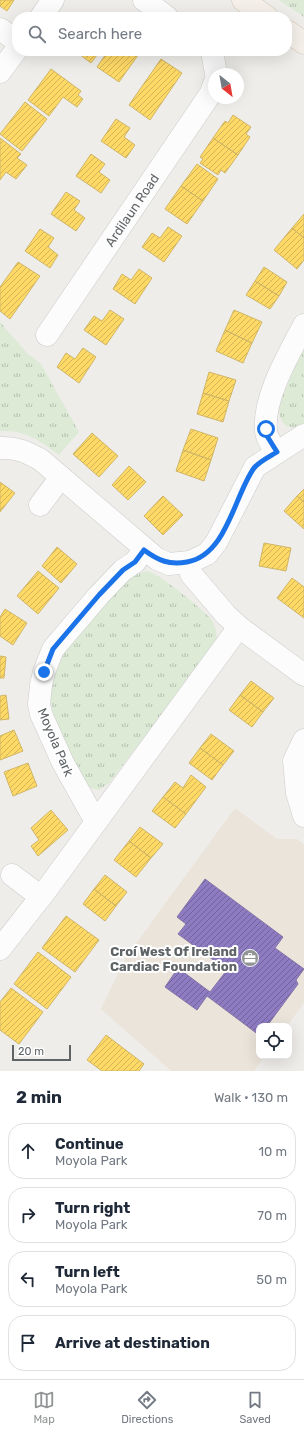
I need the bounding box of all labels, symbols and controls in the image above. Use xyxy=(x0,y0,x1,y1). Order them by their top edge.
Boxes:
search box xyxy=(12,12,292,56)
icon: search xyxy=(26,23,48,45)
text: Search here xyxy=(58,25,142,43)
north arrow xyxy=(208,68,244,104)
street label: Ardilaun Road xyxy=(102,171,162,249)
route start xyxy=(257,420,275,438)
route end xyxy=(35,663,53,681)
street label: Moyola Park xyxy=(34,706,77,779)
place label: Croí West Of Ireland Cardiac Foundation xyxy=(110,944,237,974)
office icon: Croí West Of Ireland Cardiac Foundation xyxy=(240,948,260,968)
map controls xyxy=(256,1023,292,1059)
button: locate xyxy=(256,1023,292,1059)
scale bar xyxy=(12,1043,71,1062)
text: 20 m xyxy=(18,1045,44,1058)
text: 2 min xyxy=(16,1087,62,1107)
text: Walk · 130 m xyxy=(214,1090,288,1105)
text: Continue xyxy=(55,1135,124,1153)
icon: ahead xyxy=(17,1140,39,1162)
text: 10 m xyxy=(258,1144,287,1159)
text: Moyola Park xyxy=(55,1153,128,1168)
text: Turn right xyxy=(55,1199,130,1217)
icon: right xyxy=(17,1204,39,1226)
text: 70 m xyxy=(257,1208,287,1223)
text: Moyola Park xyxy=(55,1217,128,1232)
text: Turn left xyxy=(55,1263,120,1281)
icon: left xyxy=(17,1268,39,1290)
text: 50 m xyxy=(256,1272,287,1287)
text: Moyola Park xyxy=(55,1281,128,1296)
icon: arrive xyxy=(17,1332,39,1354)
text: Arrive at destination xyxy=(55,1334,210,1352)
tab: Map xyxy=(33,1389,55,1426)
tab: Directions xyxy=(121,1389,173,1426)
tab: Saved xyxy=(240,1389,271,1426)

